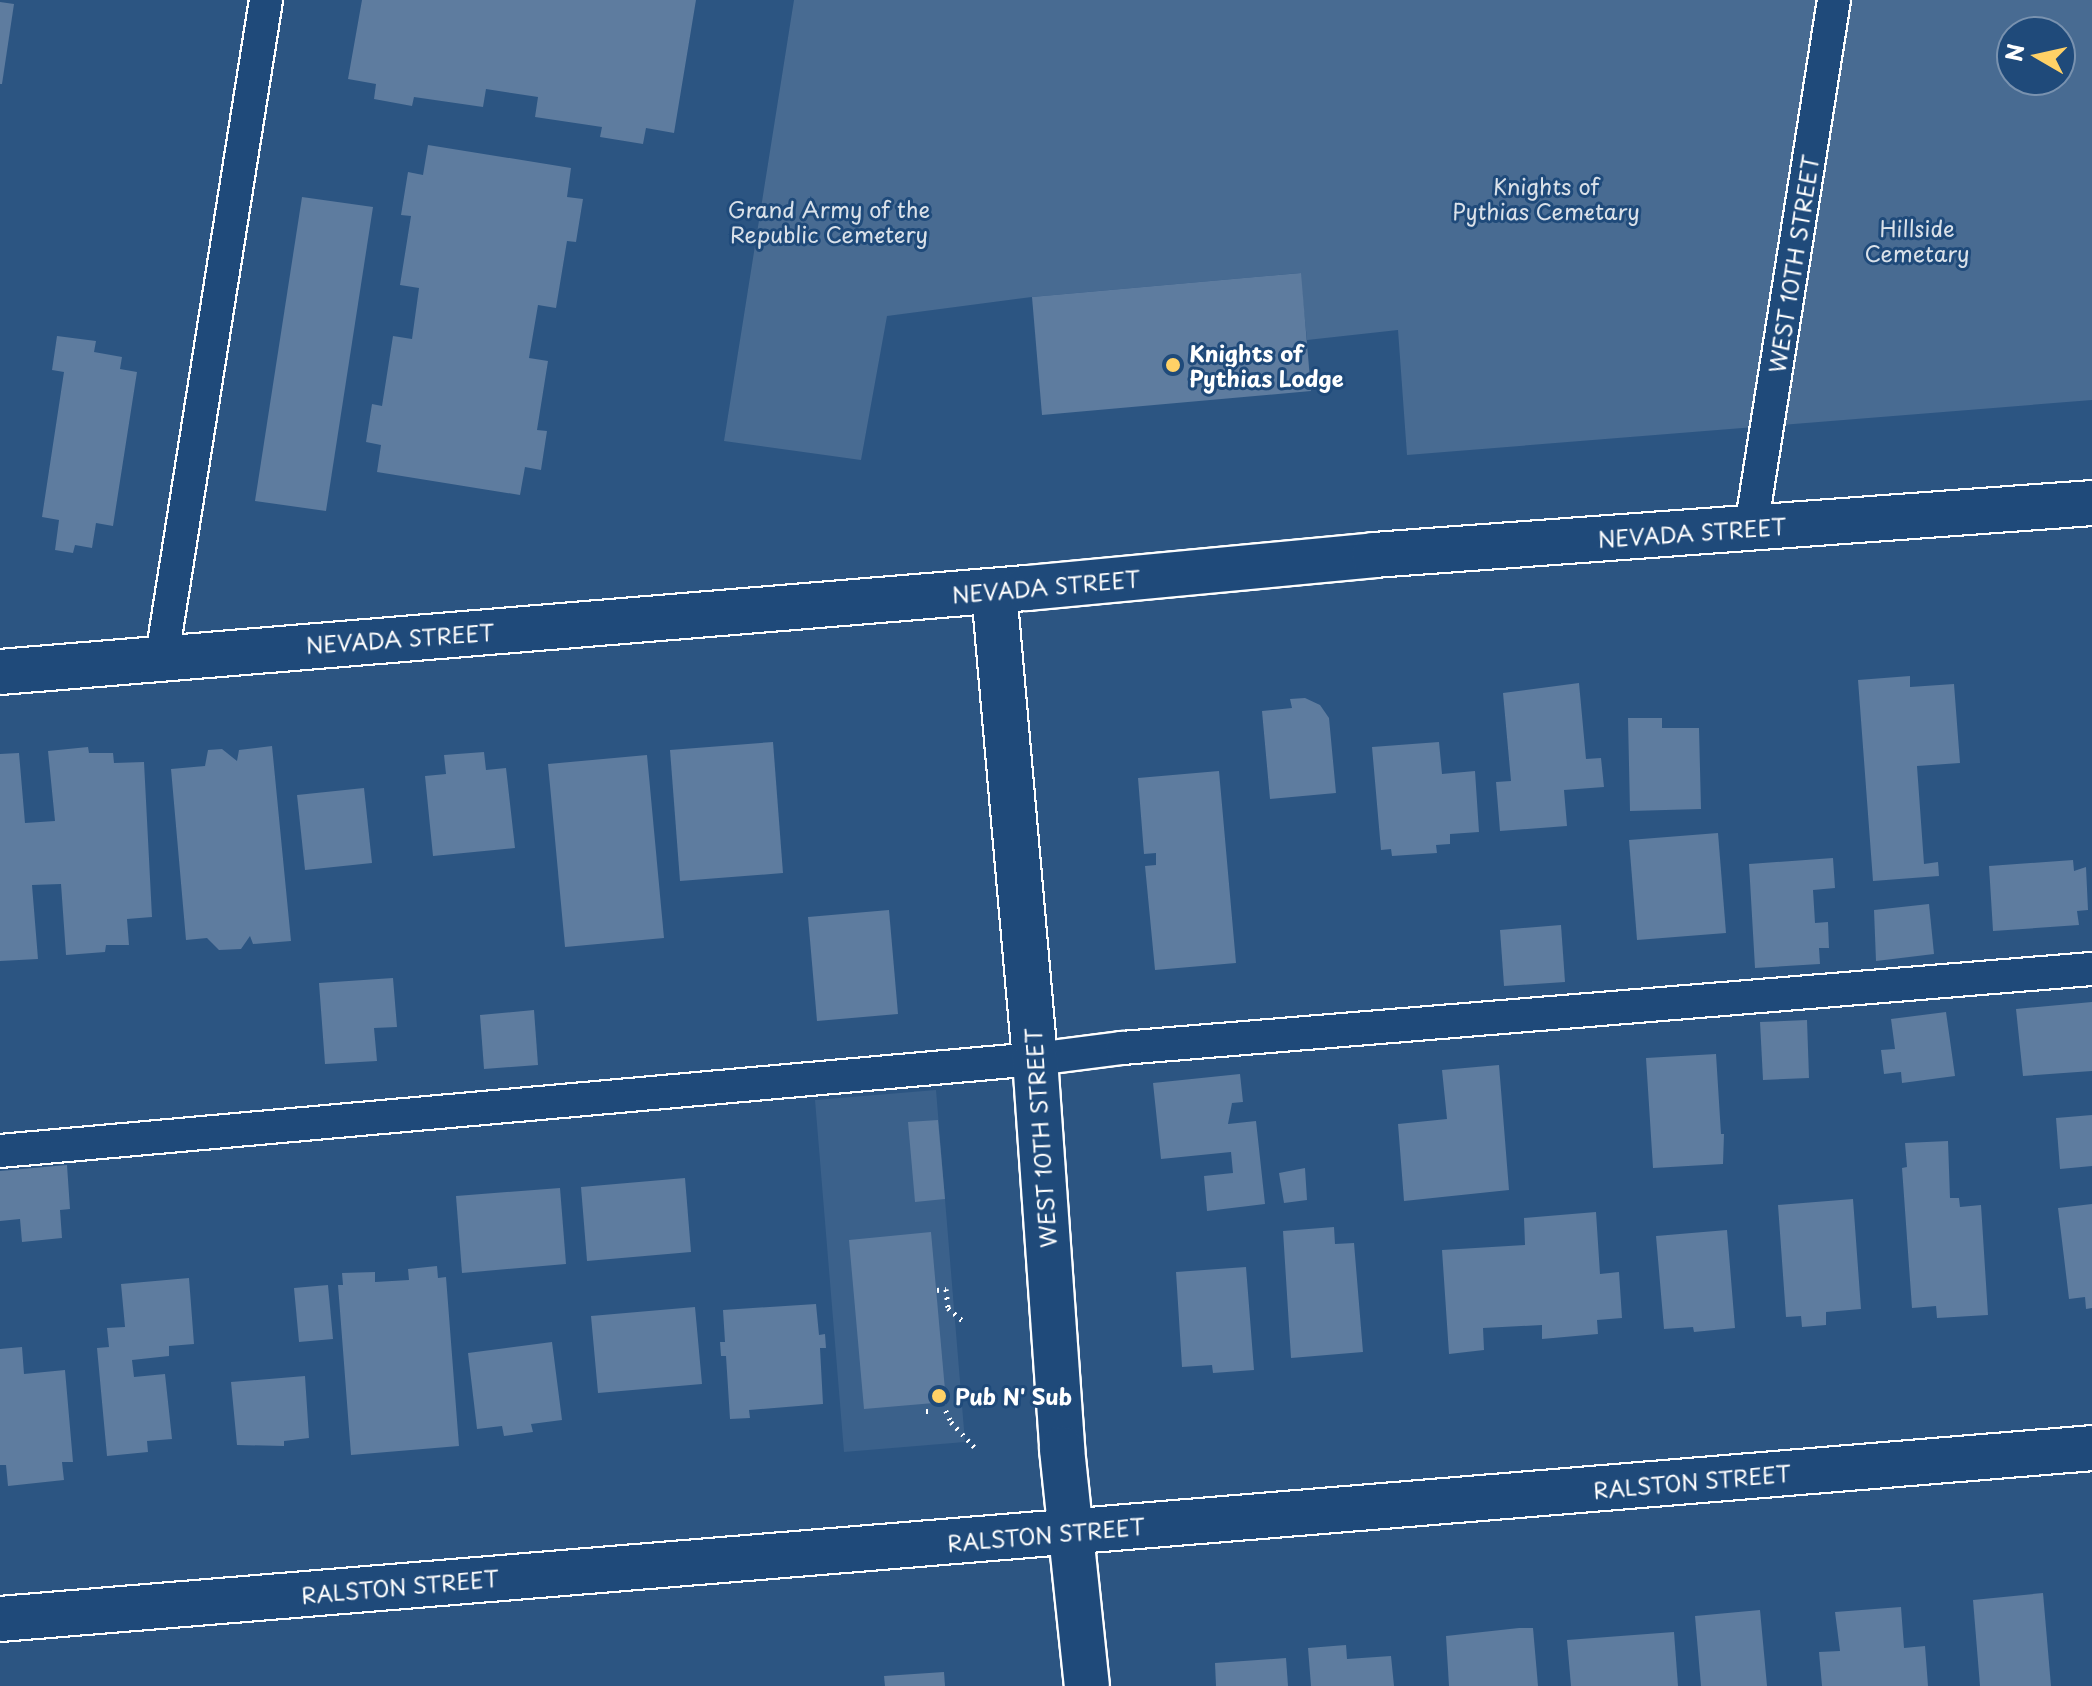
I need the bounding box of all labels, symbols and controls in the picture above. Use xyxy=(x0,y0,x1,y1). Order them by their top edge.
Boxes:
north arrow xyxy=(1996,16,2076,96)
text: N xyxy=(1996,41,2031,64)
street label: WEST 10TH STREET xyxy=(1763,153,1823,375)
park label: Knights of Pythias Cemetary xyxy=(1451,172,1641,224)
park label: Grand Army of the Republic Cemetery xyxy=(727,195,931,246)
park label: Hillside Cemetary xyxy=(1864,214,1970,266)
place label: Knights of Pythias Lodge xyxy=(1189,339,1343,390)
marker: Knights of Pythias Lodge xyxy=(1164,356,1182,374)
street label: NEVADA STREET xyxy=(1596,512,1788,552)
street label: NEVADA STREET xyxy=(950,565,1142,607)
street label: NEVADA STREET xyxy=(304,618,496,658)
street label: WEST 10TH STREET xyxy=(1019,1027,1061,1249)
place label: Pub N' Sub xyxy=(955,1383,1073,1409)
marker: Pub N' Sub xyxy=(930,1387,948,1405)
street label: RALSTON STREET xyxy=(1591,1459,1793,1503)
street label: RALSTON STREET xyxy=(945,1512,1147,1556)
street label: RALSTON STREET xyxy=(299,1564,501,1608)

